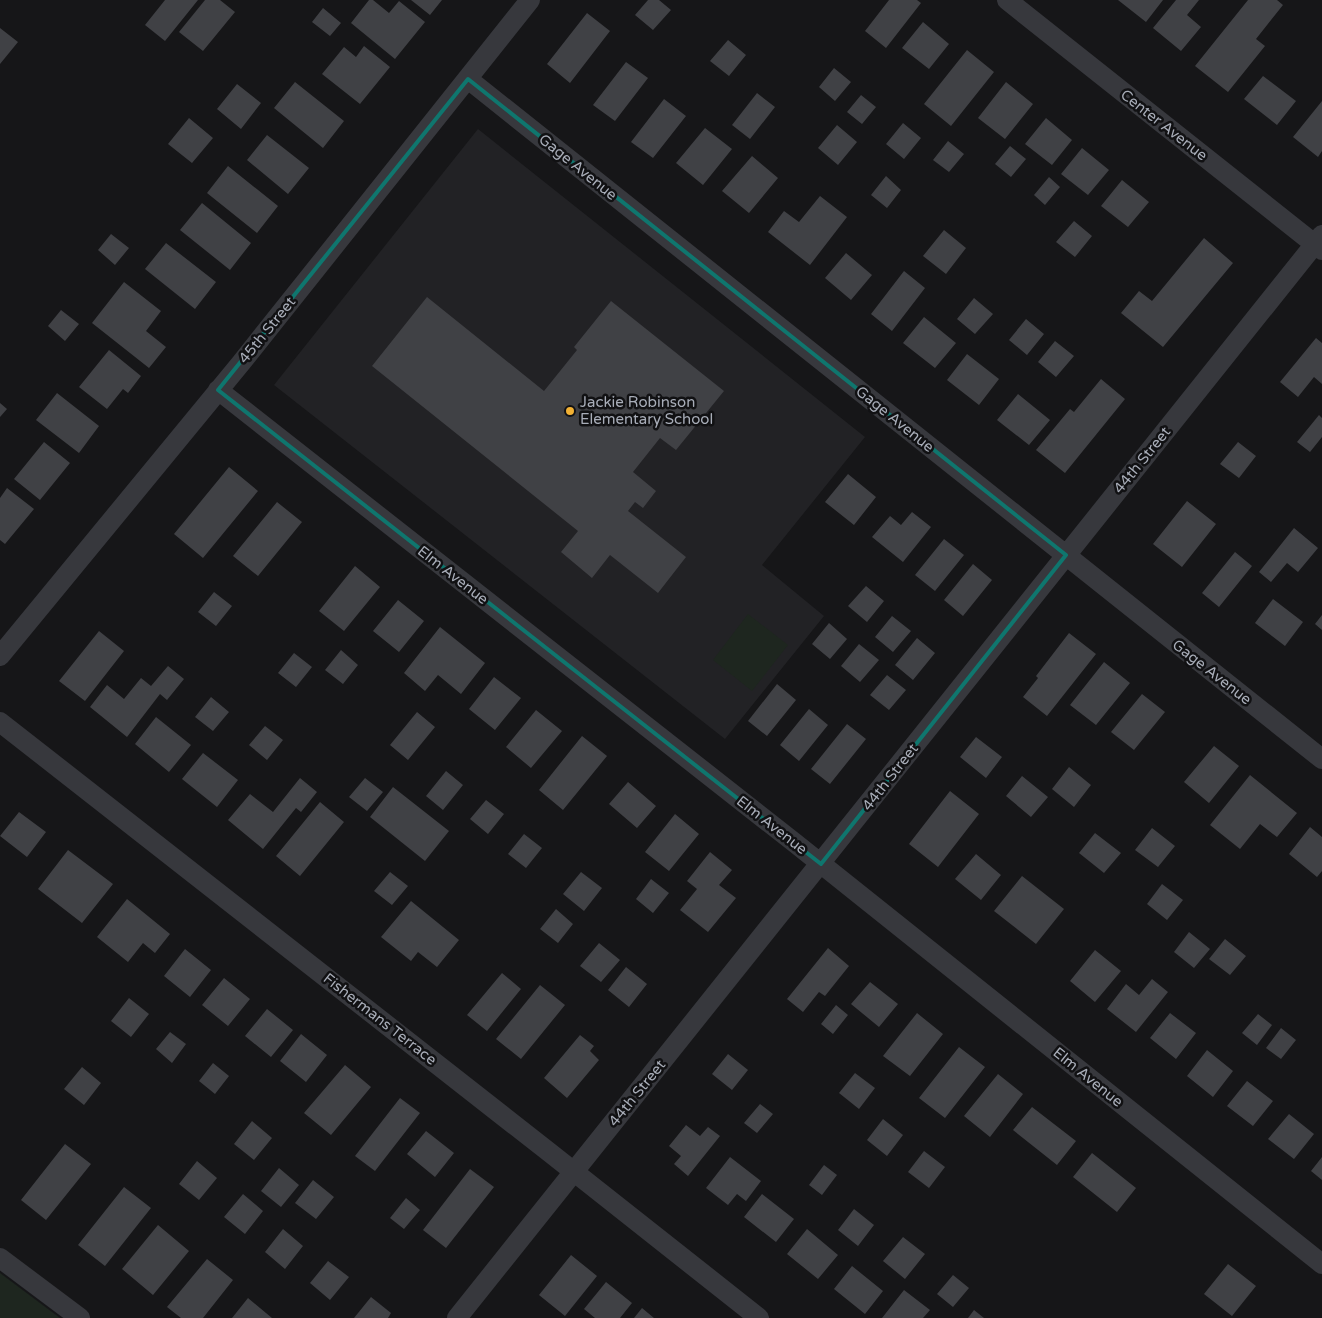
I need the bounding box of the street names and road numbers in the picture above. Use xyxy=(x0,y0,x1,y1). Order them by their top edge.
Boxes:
street label: Center Avenue xyxy=(1117,86,1211,164)
street label: Gage Avenue xyxy=(535,130,621,204)
street label: 45th Street xyxy=(235,293,299,367)
street label: Gage Avenue xyxy=(852,382,938,456)
street label: 44th Street xyxy=(1110,423,1174,497)
street label: Elm Avenue xyxy=(414,542,492,608)
street label: Gage Avenue xyxy=(1169,636,1255,708)
street label: 44th Street xyxy=(858,740,922,814)
street label: Elm Avenue xyxy=(733,792,811,858)
street label: Fishermans Terrace xyxy=(320,969,440,1069)
street label: Elm Avenue xyxy=(1049,1043,1127,1111)
street label: 44th Street xyxy=(605,1056,669,1130)

